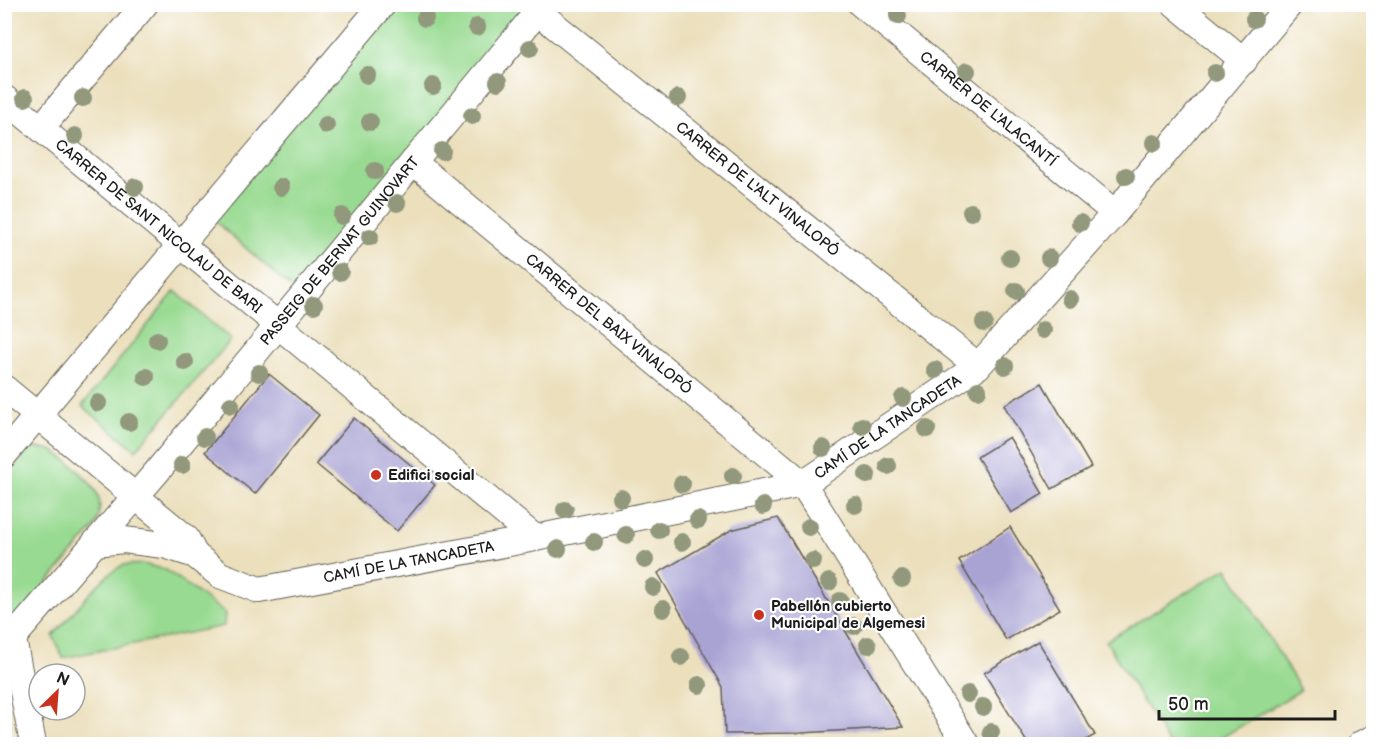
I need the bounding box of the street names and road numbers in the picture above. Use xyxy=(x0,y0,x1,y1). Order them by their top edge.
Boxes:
street label: CARRER DE L'ALACANTÍ xyxy=(916,47,1061,171)
street label: CARRER DE L'ALT VINALOPÓ xyxy=(672,117,843,260)
street label: CARRER DE SANT NICOLAU DE BARI xyxy=(51,135,266,318)
street label: PASSEIG DE BERNAT GUINOVART xyxy=(256,153,423,349)
street label: CARRER DEL BAIX VINALOPÓ xyxy=(522,249,696,398)
street label: CAMÍ DE LA TANCADETA xyxy=(810,370,965,483)
street label: CAMÍ DE LA TANCADETA xyxy=(322,536,496,587)

